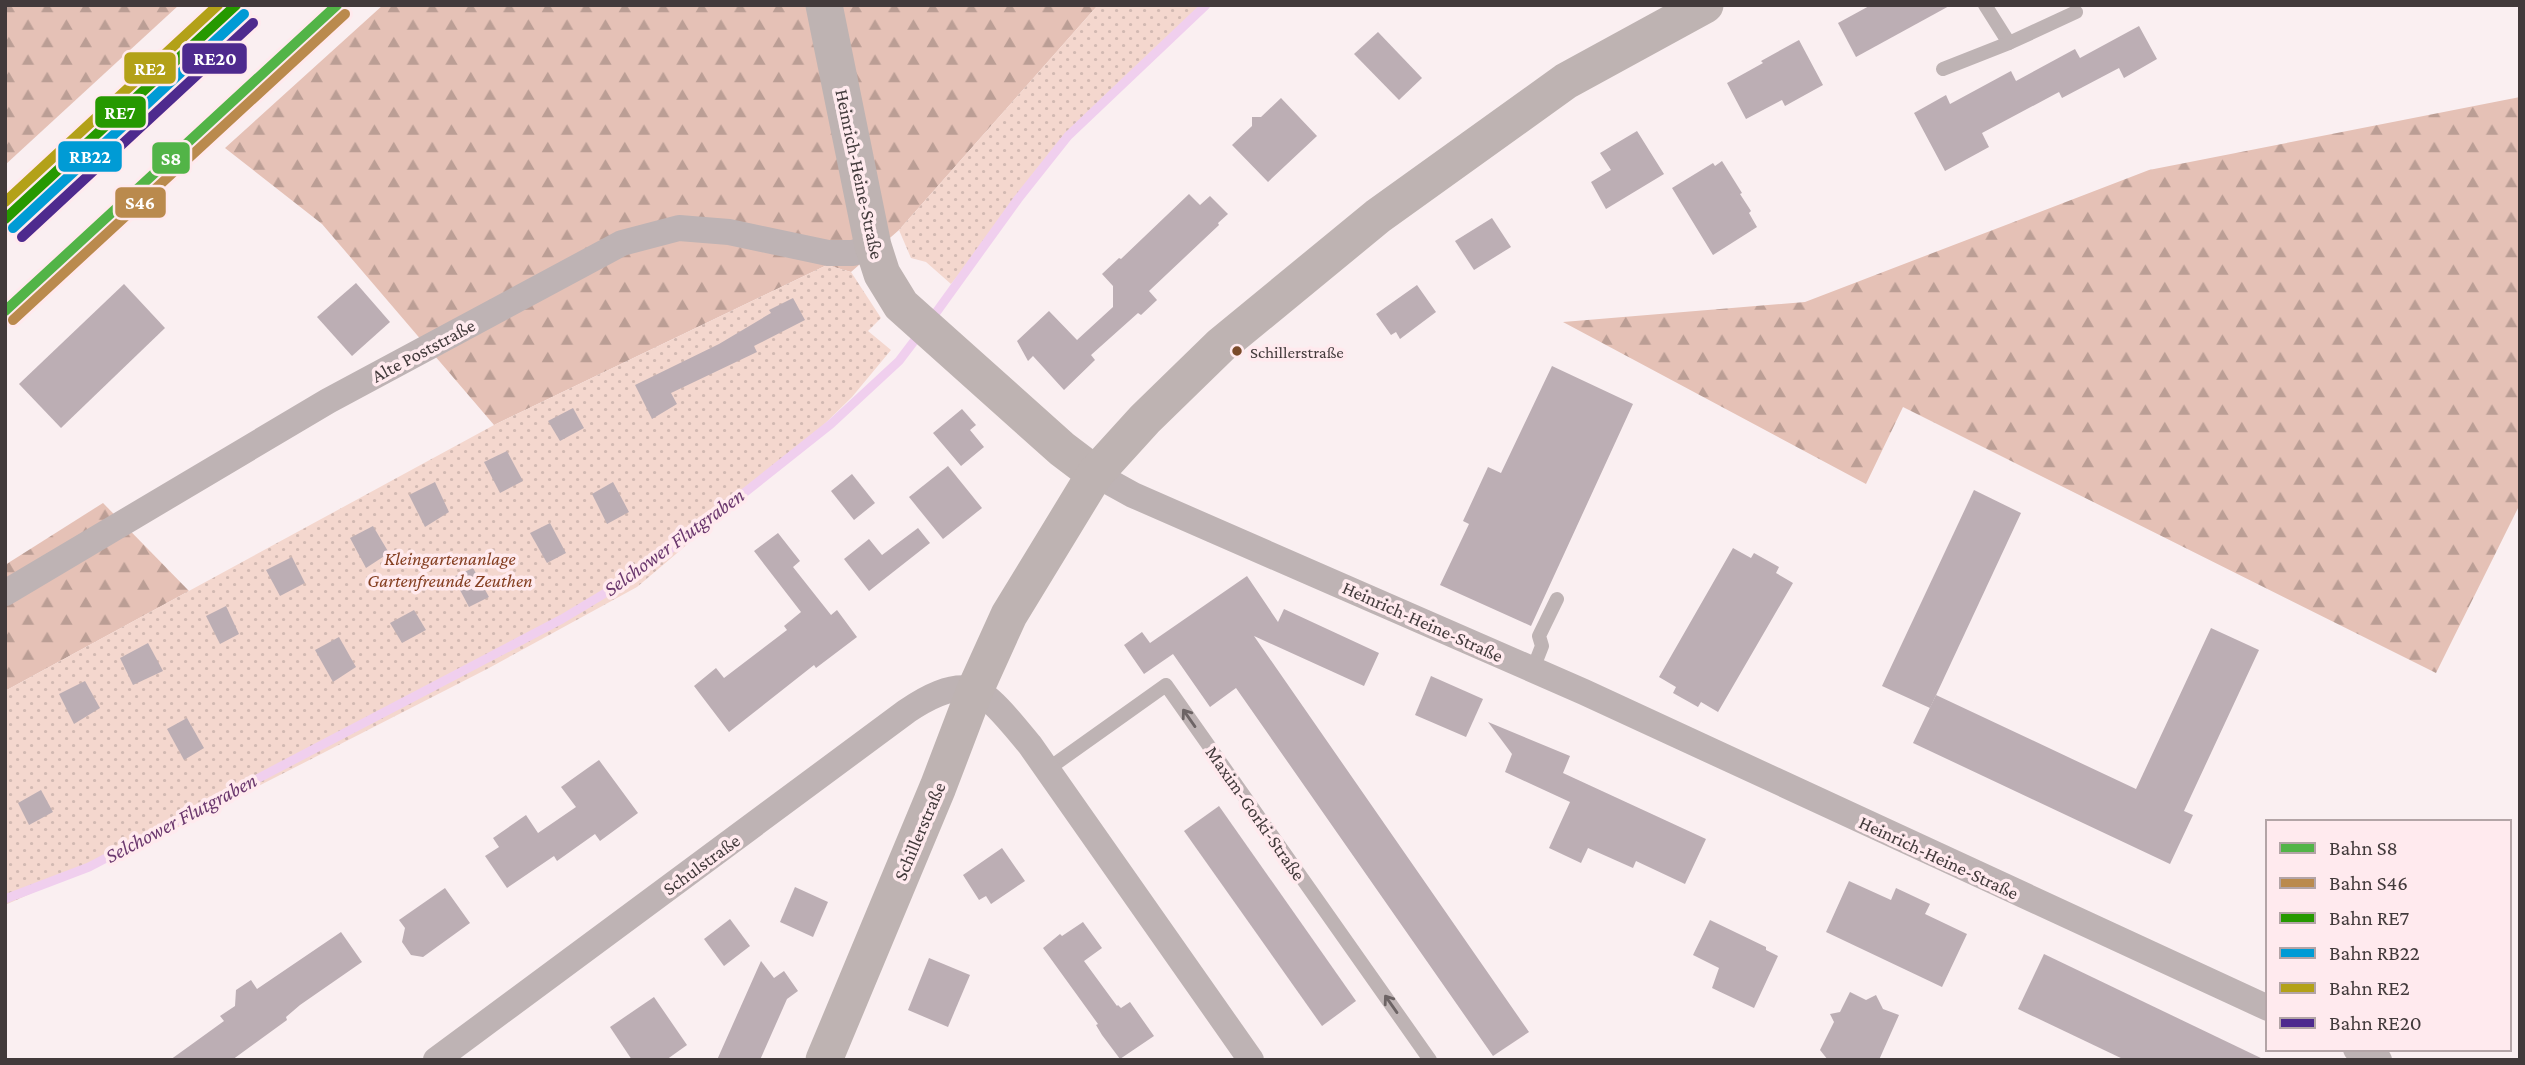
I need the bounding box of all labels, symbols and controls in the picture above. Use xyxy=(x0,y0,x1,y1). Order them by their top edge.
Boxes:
line badge: RE20 xyxy=(181,42,248,75)
text: RE20 xyxy=(193,48,237,69)
line badge: RE2 xyxy=(123,51,177,85)
text: RE2 xyxy=(134,58,166,79)
street label: Heinrich-Heine-Straße xyxy=(831,87,888,261)
line badge: RE7 xyxy=(94,95,147,129)
text: RE7 xyxy=(104,102,136,123)
line badge: RB22 xyxy=(57,140,123,173)
line badge: S8 xyxy=(151,141,191,175)
text: RB22 xyxy=(69,146,111,167)
text: S8 xyxy=(161,148,181,169)
line badge: S46 xyxy=(114,186,167,219)
text: S46 xyxy=(125,192,155,213)
street label: Alte Poststraße xyxy=(368,314,478,386)
place label: Schillerstraße xyxy=(1250,343,1344,362)
marker: Schillerstraße xyxy=(1230,344,1244,358)
water label: Selchower Flutgraben xyxy=(599,483,749,601)
park label: Kleingartenanlage Gartenfreunde Zeuthen xyxy=(367,548,533,591)
street label: Heinrich-Heine-Straße xyxy=(1339,577,1506,666)
one-way arrow xyxy=(1182,709,1196,728)
street label: Maxim-Gorki-Straße xyxy=(1201,742,1310,884)
water label: Selchower Flutgraben xyxy=(101,768,261,868)
street label: Schillerstraße xyxy=(889,779,950,883)
street label: Heinrich-Heine-Straße xyxy=(1856,811,2022,904)
legend xyxy=(2266,820,2511,1051)
street label: Schulstraße xyxy=(659,830,744,899)
text: Bahn S8 xyxy=(2329,836,2398,860)
text: Bahn S46 xyxy=(2329,871,2408,895)
text: Bahn RE7 xyxy=(2329,906,2410,930)
text: Bahn RB22 xyxy=(2329,941,2420,965)
text: Bahn RE2 xyxy=(2329,976,2410,1000)
one-way arrow xyxy=(1383,995,1398,1014)
text: Bahn RE20 xyxy=(2329,1011,2422,1035)

